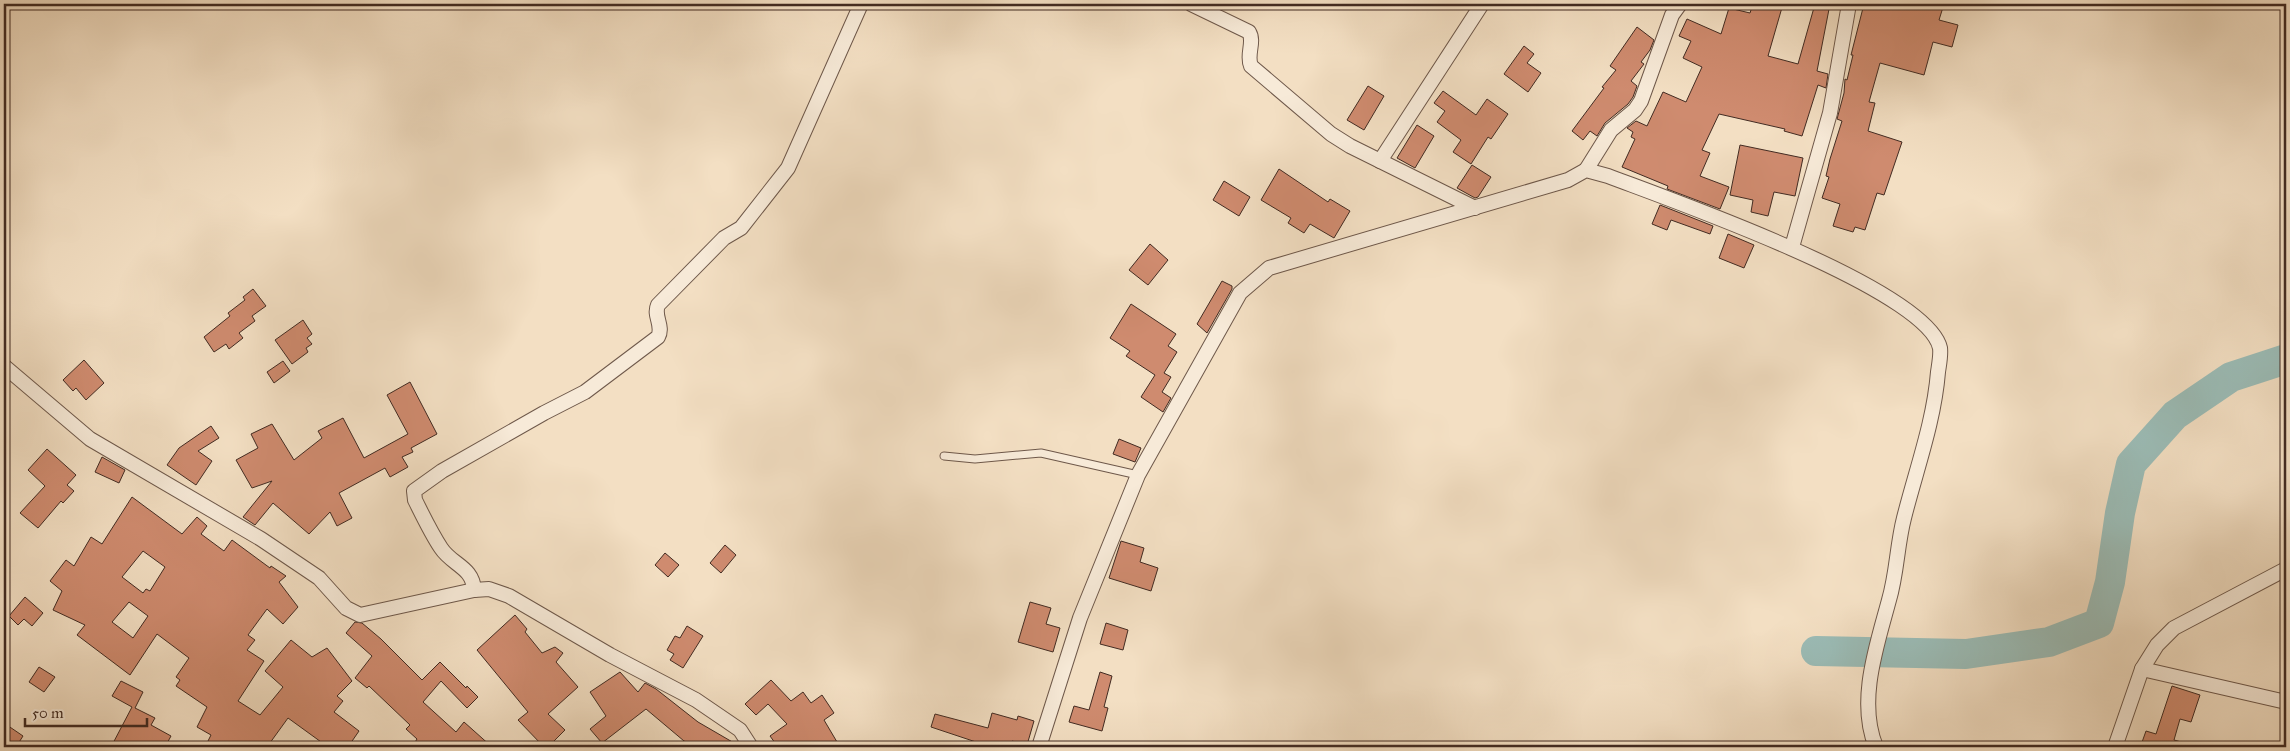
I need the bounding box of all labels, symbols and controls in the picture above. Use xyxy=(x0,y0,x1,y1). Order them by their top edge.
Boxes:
scale bar xyxy=(25,696,148,728)
text: 50 m xyxy=(32,704,64,722)

